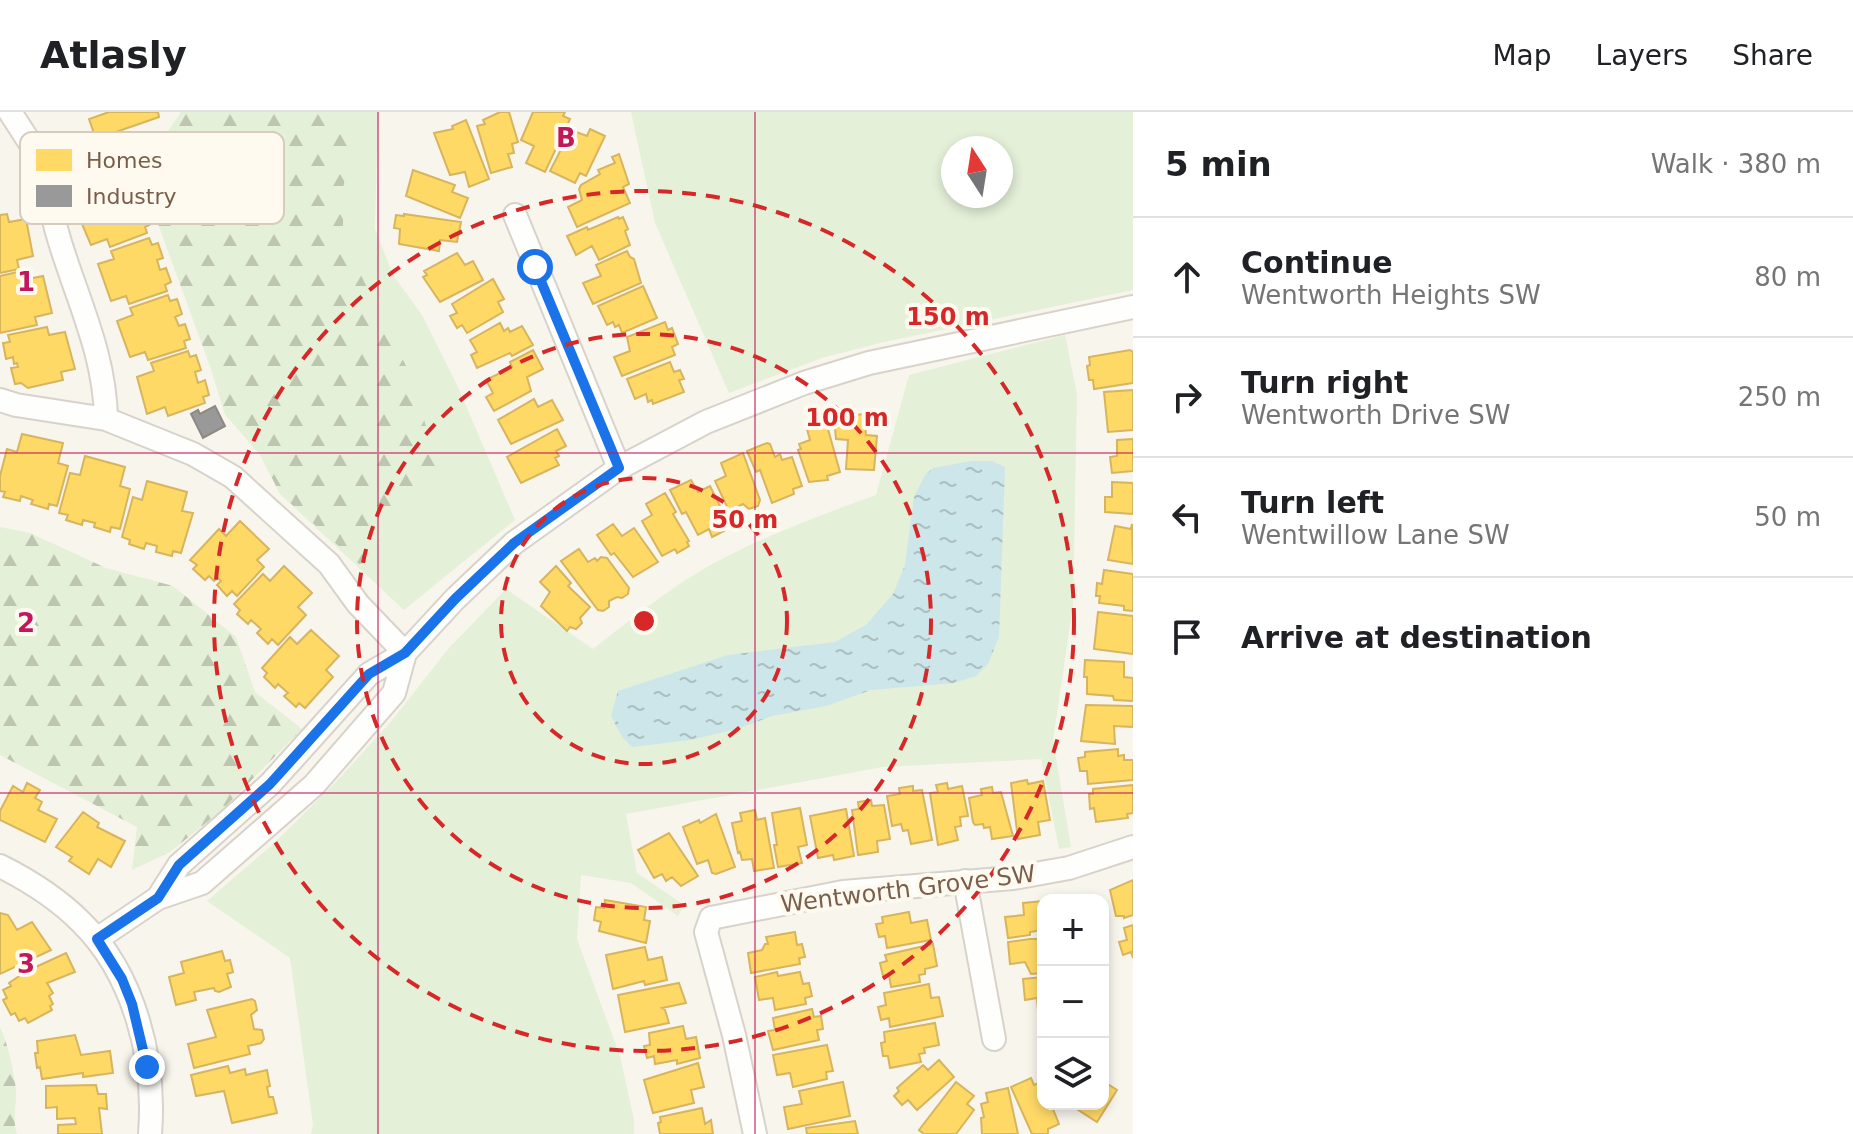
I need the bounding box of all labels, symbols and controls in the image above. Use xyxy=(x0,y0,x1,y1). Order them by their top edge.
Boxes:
text: Atlasly xyxy=(40,33,187,77)
text: Map xyxy=(1492,39,1552,72)
text: Layers xyxy=(1596,39,1688,72)
text: Share xyxy=(1732,39,1813,72)
text: B xyxy=(556,123,576,153)
legend xyxy=(20,132,284,224)
north arrow xyxy=(941,136,1013,208)
text: 5 min xyxy=(1165,144,1272,184)
text: Homes xyxy=(86,148,162,173)
text: Walk · 380 m xyxy=(1651,149,1821,179)
text: Industry xyxy=(86,184,177,209)
text: Continue xyxy=(1241,245,1393,280)
route start xyxy=(517,249,553,285)
icon: ahead xyxy=(1165,255,1209,299)
text: 80 m xyxy=(1754,262,1821,292)
text: 1 xyxy=(17,267,35,297)
text: Wentworth Heights SW xyxy=(1241,280,1541,310)
text: 150 m xyxy=(906,303,990,331)
text: Turn right xyxy=(1241,365,1408,400)
icon: right xyxy=(1165,375,1209,419)
text: 250 m xyxy=(1738,382,1821,412)
text: Wentworth Drive SW xyxy=(1241,400,1510,430)
text: 100 m xyxy=(805,404,889,432)
text: Turn left xyxy=(1241,485,1384,520)
icon: left xyxy=(1165,495,1209,539)
text: 50 m xyxy=(1754,502,1821,532)
text: 50 m xyxy=(712,506,778,534)
text: Wentwillow Lane SW xyxy=(1241,520,1510,550)
centre of rings xyxy=(630,607,658,635)
text: 2 xyxy=(17,608,35,638)
icon: arrive xyxy=(1165,615,1209,659)
text: Arrive at destination xyxy=(1241,620,1592,655)
street label: Wentworth Grove SW xyxy=(779,859,1037,919)
map controls xyxy=(1037,894,1109,1110)
button: + xyxy=(1037,894,1109,966)
text: 3 xyxy=(17,949,35,979)
button: − xyxy=(1037,966,1109,1038)
button: layers xyxy=(1037,1038,1109,1110)
route end xyxy=(129,1049,165,1085)

